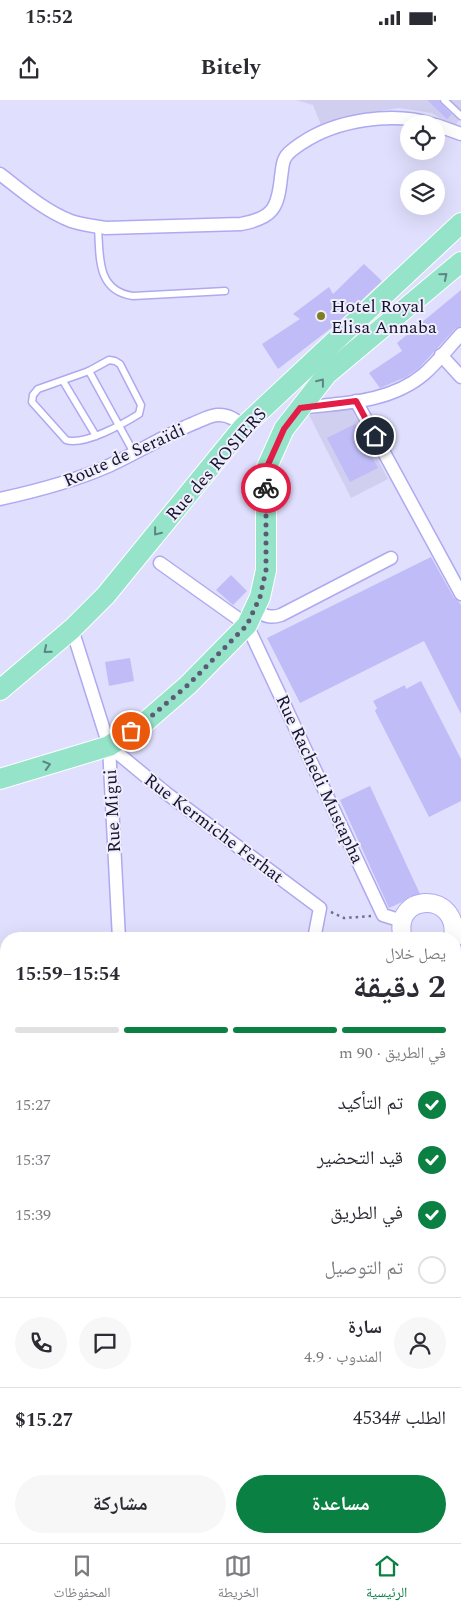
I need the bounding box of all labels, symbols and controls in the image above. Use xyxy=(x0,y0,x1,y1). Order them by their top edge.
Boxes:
text: 15:52 xyxy=(25,3,73,32)
text: Bitely xyxy=(201,51,260,84)
icon: share xyxy=(15,54,43,82)
icon: forward xyxy=(418,54,446,82)
map controls xyxy=(400,115,445,215)
button: locate xyxy=(400,115,445,160)
button: layers xyxy=(400,170,445,215)
one-way arrow xyxy=(438,273,447,282)
place label: Hotel Royal Elisa Annaba xyxy=(331,293,437,341)
marker: Hotel Royal Elisa Annaba xyxy=(315,310,327,322)
one-way arrow xyxy=(315,379,323,388)
street label: Rue des ROSIERS xyxy=(159,402,273,527)
pin xyxy=(354,415,396,457)
street label: Route de Seraïdi xyxy=(59,417,189,494)
icon: home xyxy=(361,422,389,450)
courier xyxy=(241,463,291,513)
icon: bike xyxy=(252,474,280,502)
one-way arrow xyxy=(155,526,163,535)
one-way arrow xyxy=(44,645,53,653)
street label: Rue Rachedi Mustapha xyxy=(269,690,371,868)
pin xyxy=(110,710,152,752)
icon: bag xyxy=(117,717,145,745)
one-way arrow xyxy=(42,760,50,770)
street label: Rue Kermiche Ferhat xyxy=(138,767,289,890)
street label: Rue Migui xyxy=(97,768,128,853)
text: يصل خلال xyxy=(385,942,446,966)
text: 15:54–15:59 xyxy=(15,960,120,989)
text: 2 دقيقة xyxy=(353,963,446,1012)
text: في الطريق · 90 m xyxy=(339,1041,446,1065)
text: تم التأكيد xyxy=(338,1089,403,1118)
icon: check xyxy=(418,1091,446,1119)
text: 15:27 xyxy=(15,1093,51,1117)
text: قيد التحضير xyxy=(317,1144,403,1173)
icon: check xyxy=(418,1146,446,1174)
text: 15:37 xyxy=(15,1148,51,1172)
text: في الطريق xyxy=(330,1199,403,1228)
icon: check xyxy=(418,1201,446,1229)
text: 15:39 xyxy=(15,1203,51,1227)
text: تم التوصيل xyxy=(324,1254,403,1283)
text: سارة xyxy=(348,1313,382,1342)
button: phone xyxy=(15,1317,67,1369)
button: chat xyxy=(79,1317,131,1369)
button: person xyxy=(394,1317,446,1369)
text: المندوب · 4.9 xyxy=(304,1345,382,1369)
text: الطلب #4534 xyxy=(353,1404,446,1433)
text: $15.27 xyxy=(15,1406,73,1435)
button: مشاركة xyxy=(15,1475,226,1533)
button: مساعدة xyxy=(236,1475,446,1533)
tab: المحفوظات xyxy=(54,1552,111,1606)
tab: الخريطة xyxy=(218,1552,259,1606)
tab: الرئيسية xyxy=(366,1552,407,1606)

